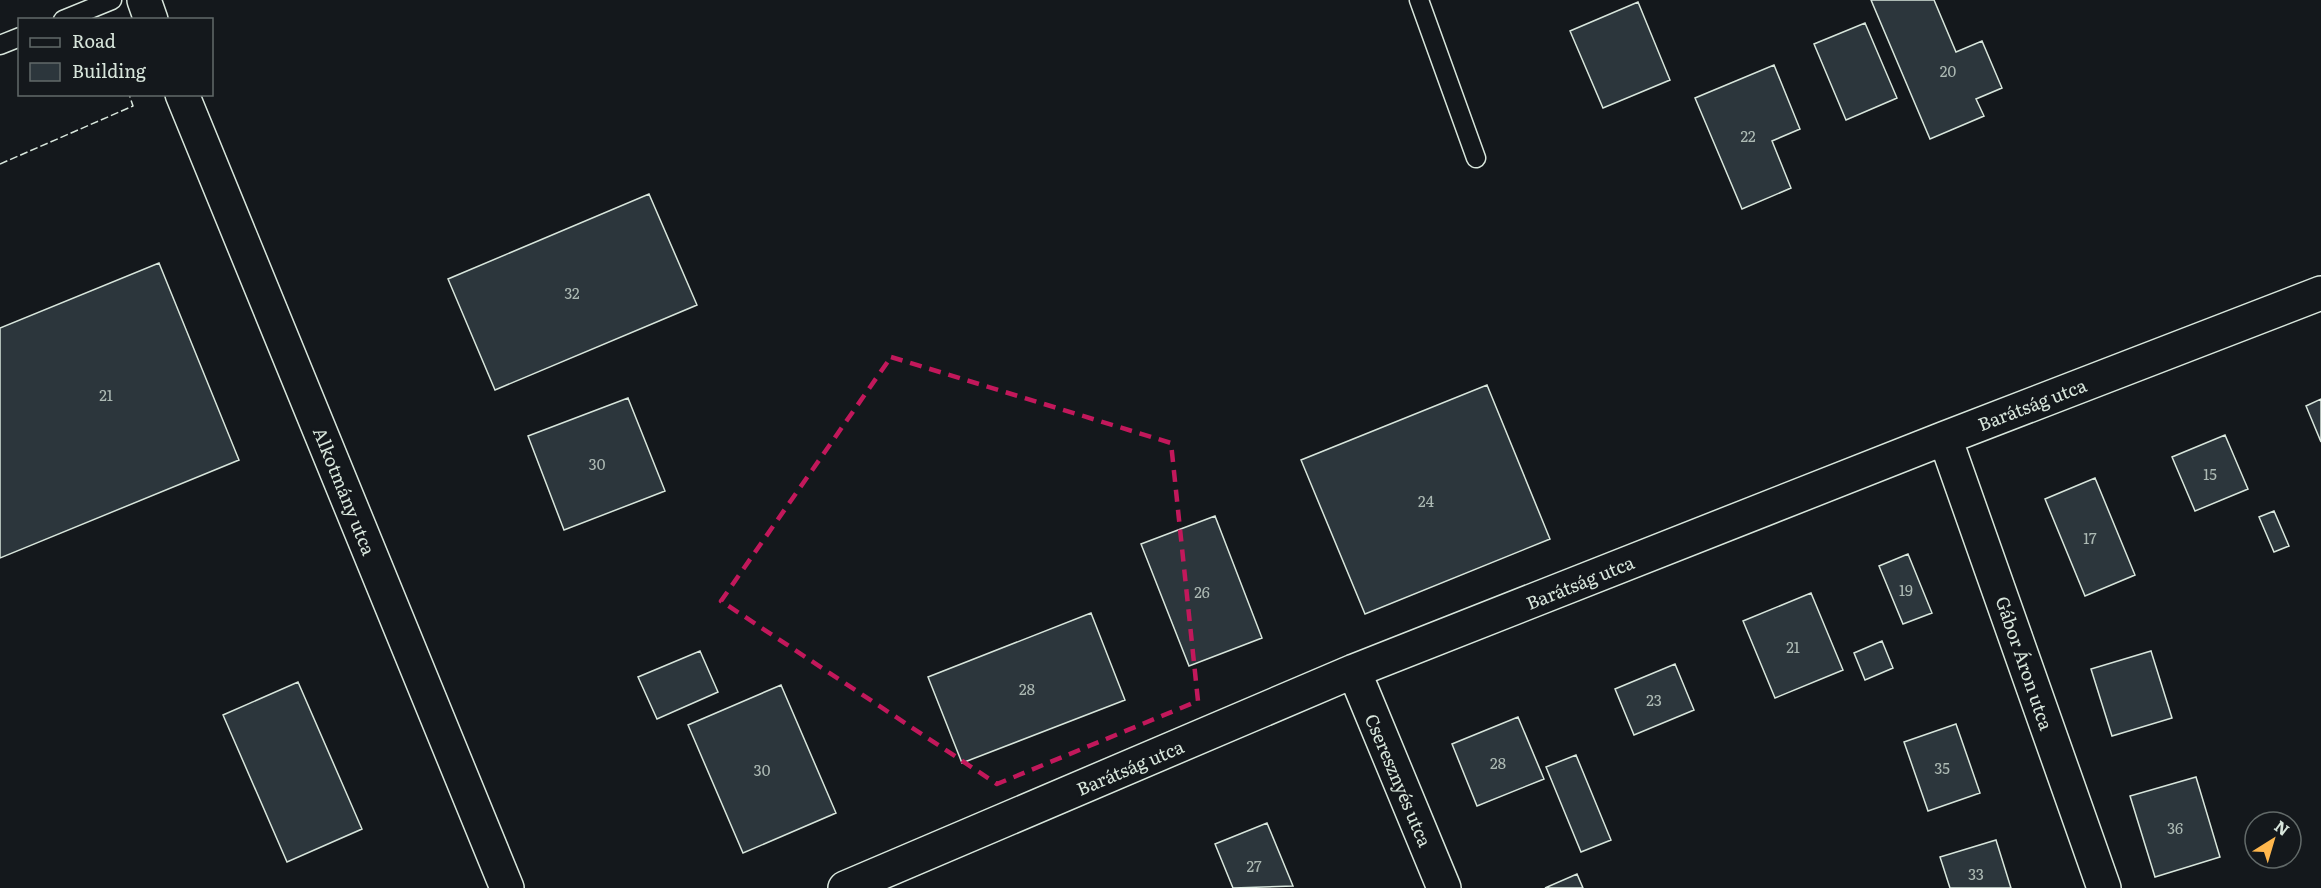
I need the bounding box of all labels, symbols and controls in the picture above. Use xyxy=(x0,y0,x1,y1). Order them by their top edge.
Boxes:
legend xyxy=(18,18,213,96)
text: Road xyxy=(72,27,116,54)
text: Building xyxy=(72,57,147,84)
house number: 20 xyxy=(1940,59,1956,82)
house number: 22 xyxy=(1740,124,1756,147)
house number: 32 xyxy=(564,281,580,304)
street label: Barátság utca xyxy=(1974,371,2090,437)
house number: 21 xyxy=(99,383,113,406)
street label: Alkotmány utca xyxy=(307,423,383,559)
house number: 30 xyxy=(589,452,606,475)
house number: 15 xyxy=(2203,462,2217,485)
house number: 24 xyxy=(1418,489,1434,512)
house number: 17 xyxy=(2083,526,2097,549)
street label: Barátság utca xyxy=(1522,548,1638,616)
house number: 19 xyxy=(1899,578,1913,601)
house number: 26 xyxy=(1194,580,1210,603)
street label: Gábor Áron utca xyxy=(1989,592,2061,734)
house number: 21 xyxy=(1786,635,1800,658)
house number: 28 xyxy=(1019,677,1035,700)
house number: 23 xyxy=(1646,688,1662,711)
street label: Cseresznyés utca xyxy=(1359,709,1439,851)
street label: Barátság utca xyxy=(1072,732,1188,802)
house number: 28 xyxy=(1490,751,1506,774)
house number: 35 xyxy=(1934,756,1950,779)
house number: 30 xyxy=(754,758,771,781)
north arrow xyxy=(2243,810,2303,870)
text: N xyxy=(2270,814,2295,841)
house number: 36 xyxy=(2167,816,2183,839)
house number: 27 xyxy=(1246,854,1262,877)
house number: 33 xyxy=(1968,862,1984,885)

